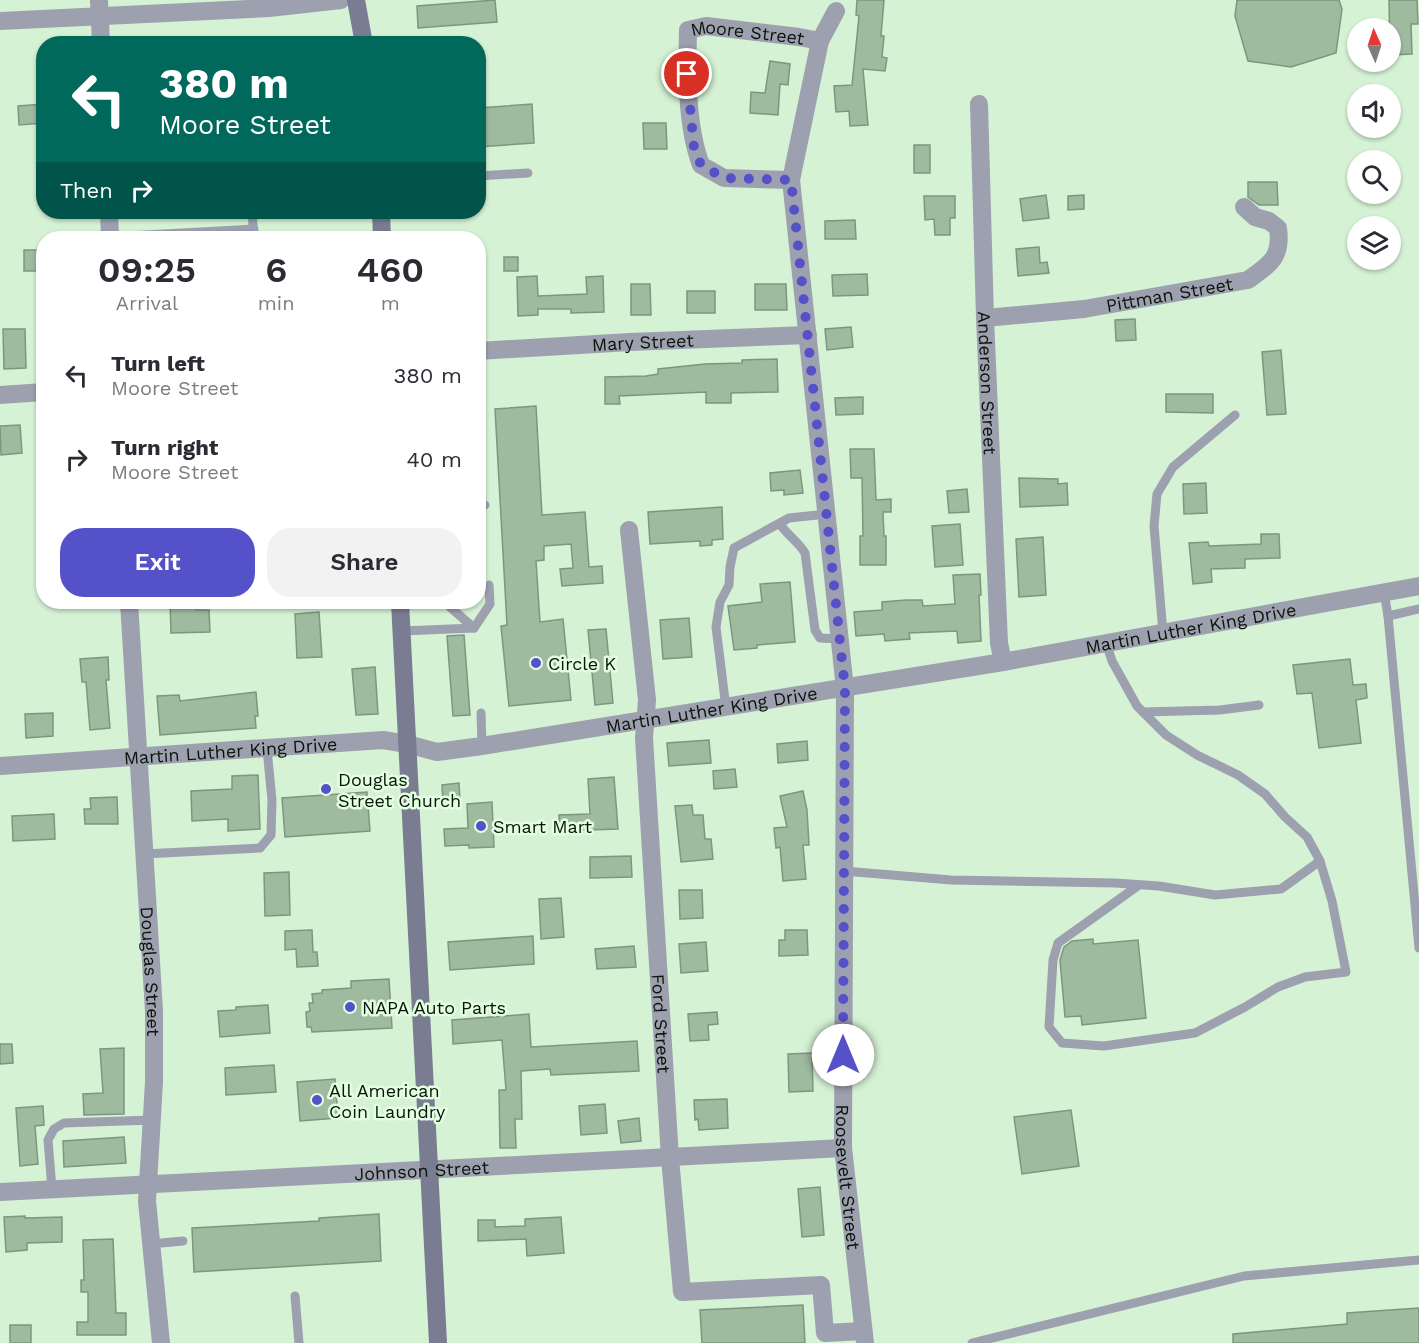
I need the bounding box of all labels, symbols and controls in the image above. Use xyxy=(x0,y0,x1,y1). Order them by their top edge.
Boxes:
street label: Moore Street xyxy=(688,16,807,48)
north arrow xyxy=(1347,18,1401,72)
map controls xyxy=(1347,18,1401,270)
pin xyxy=(661,48,712,99)
icon: arrive xyxy=(670,57,703,90)
text: 380 m xyxy=(159,59,289,108)
icon: left xyxy=(60,60,138,138)
button: sound xyxy=(1347,84,1401,138)
text: Moore Street xyxy=(159,109,331,141)
button: search xyxy=(1347,150,1401,204)
icon: right xyxy=(125,174,158,207)
text: Then xyxy=(60,178,113,203)
button: layers xyxy=(1347,216,1401,270)
text: 09:25 xyxy=(98,249,196,291)
text: 6 xyxy=(265,249,287,291)
text: 460 xyxy=(356,249,424,291)
street label: Pittman Street xyxy=(1104,272,1235,315)
text: Arrival xyxy=(116,291,178,315)
text: min xyxy=(258,291,295,315)
text: m xyxy=(381,291,400,315)
street label: Anderson Street xyxy=(974,311,1001,455)
street label: Mary Street xyxy=(591,329,695,355)
text: Turn left xyxy=(111,351,205,376)
icon: left xyxy=(60,359,93,392)
text: 380 m xyxy=(393,363,462,388)
text: Moore Street xyxy=(111,376,238,400)
text: Turn right xyxy=(111,435,218,460)
icon: right xyxy=(60,443,93,476)
text: 40 m xyxy=(406,447,462,472)
text: Moore Street xyxy=(111,460,238,484)
button: Exit xyxy=(60,528,255,597)
button: Share xyxy=(267,528,462,597)
street label: Martin Luther King Drive xyxy=(1084,598,1298,657)
place label: Circle K xyxy=(548,653,616,674)
marker: Circle K xyxy=(529,656,543,670)
street label: Martin Luther King Drive xyxy=(604,682,819,736)
street label: Martin Luther King Drive xyxy=(123,733,338,768)
place label: Douglas Street Church xyxy=(338,769,461,811)
marker: Douglas Street Church xyxy=(319,782,333,796)
place label: Smart Mart xyxy=(493,816,593,837)
marker: Smart Mart xyxy=(474,819,488,833)
street label: Douglas Street xyxy=(137,906,165,1037)
street label: Ford Street xyxy=(648,973,675,1074)
place label: NAPA Auto Parts xyxy=(362,997,506,1018)
marker: NAPA Auto Parts xyxy=(343,1000,357,1014)
position arrow xyxy=(811,1023,875,1087)
place label: All American Coin Laundry xyxy=(329,1080,446,1122)
marker: All American Coin Laundry xyxy=(310,1093,324,1107)
street label: Roosevelt Street xyxy=(832,1104,865,1251)
street label: Johnson Street xyxy=(353,1156,490,1184)

